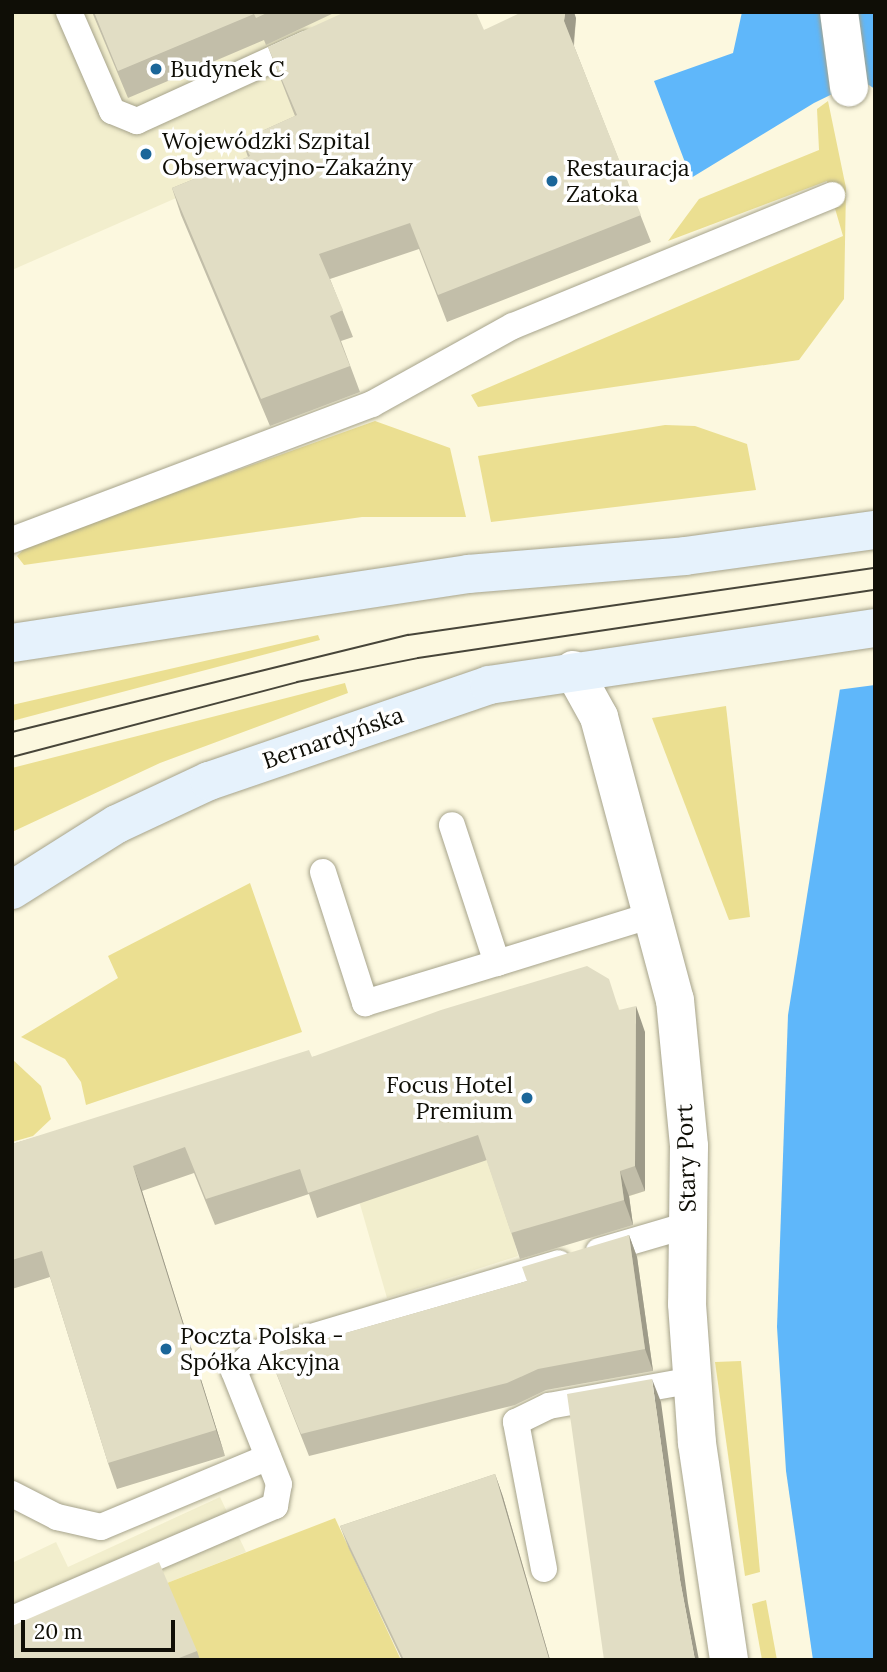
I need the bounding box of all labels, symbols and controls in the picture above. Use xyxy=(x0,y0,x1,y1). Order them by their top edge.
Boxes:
place label: Budynek C xyxy=(170,55,285,83)
marker: Budynek C xyxy=(148,61,164,77)
place label: Wojewódzki Szpital Obserwacyjno-Zakaźny xyxy=(162,127,413,181)
marker: Wojewódzki Szpital Obserwacyjno-Zakaźny xyxy=(136,144,156,164)
place label: Restauracja Zatoka xyxy=(566,154,690,208)
marker: Restauracja Zatoka xyxy=(544,173,560,189)
street label: Bernardyńska xyxy=(259,701,407,775)
place label: Focus Hotel Premium xyxy=(386,1071,513,1125)
marker: Focus Hotel Premium xyxy=(519,1090,535,1106)
street label: Stary Port xyxy=(670,1103,702,1213)
place label: Poczta Polska - Spółka Akcyjna xyxy=(180,1322,343,1376)
marker: Poczta Polska - Spółka Akcyjna xyxy=(158,1341,174,1357)
scale bar xyxy=(24,1606,178,1650)
text: 20 m xyxy=(34,1618,83,1645)

